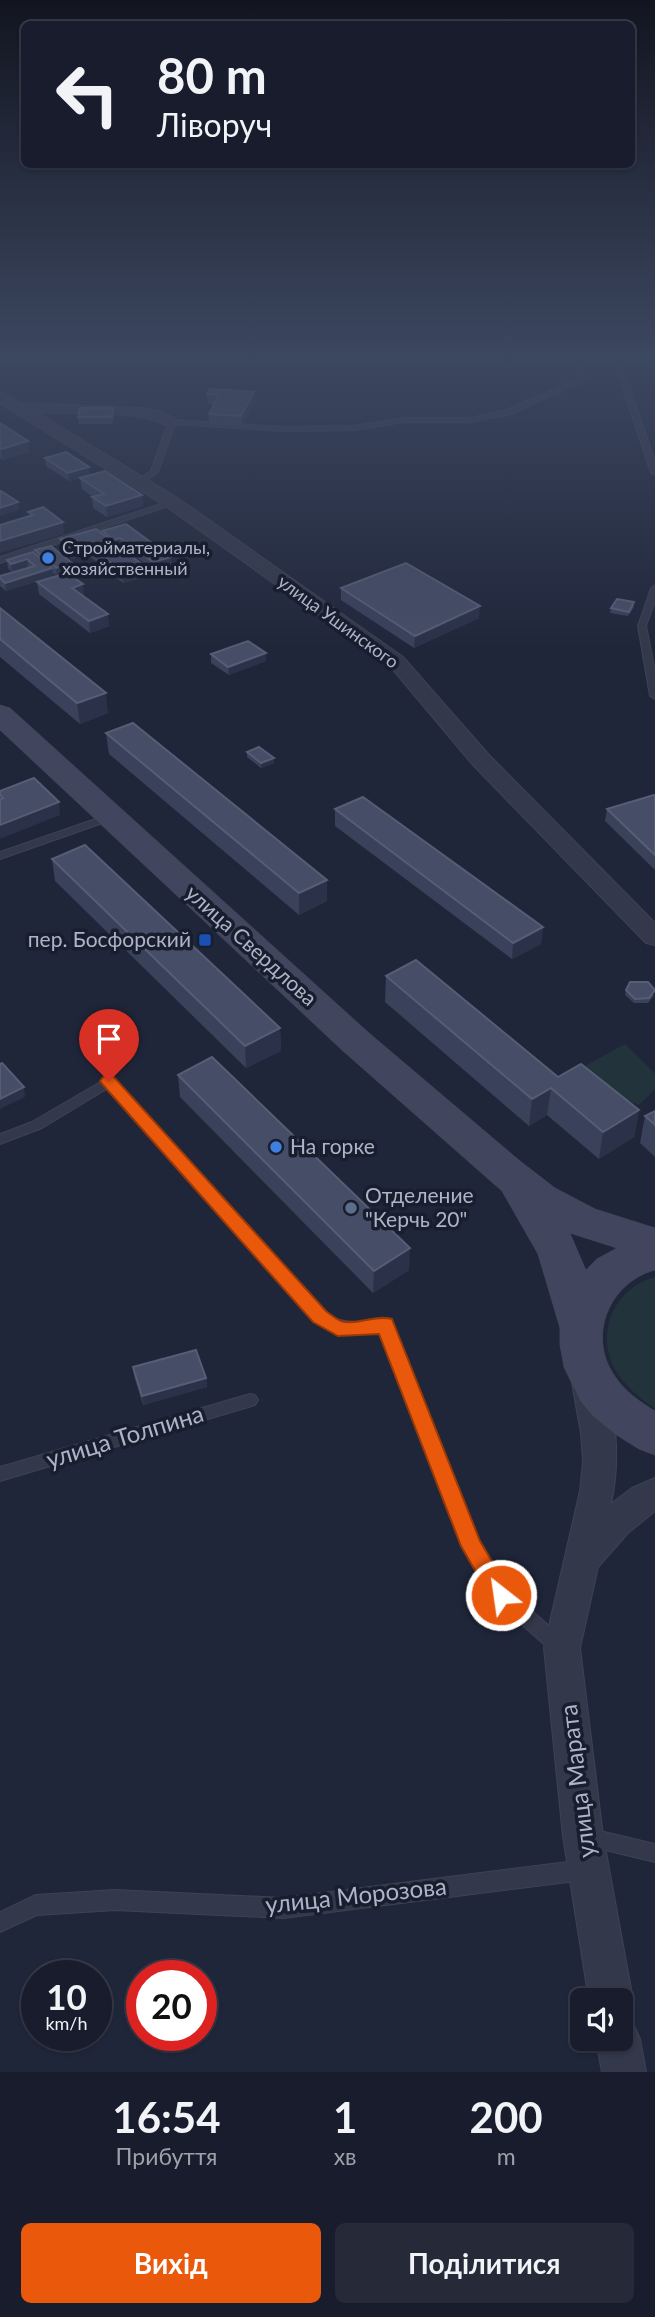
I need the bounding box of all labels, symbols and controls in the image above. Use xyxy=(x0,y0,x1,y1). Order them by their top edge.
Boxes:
text: 80 m xyxy=(157,46,267,104)
icon: left xyxy=(42,49,133,140)
text: Ліворуч xyxy=(157,105,272,144)
place label: Стройматериалы, хозяйственный xyxy=(62,536,210,579)
marker: Стройматериалы, хозяйственный xyxy=(40,550,56,566)
street label: улица Ушинского xyxy=(274,570,403,672)
street label: улица Свердлова xyxy=(181,880,323,1010)
place label: пер. Босфорский xyxy=(28,926,191,951)
marker: пер. Босфорский xyxy=(197,932,213,948)
pin xyxy=(79,1009,139,1081)
icon: arrive xyxy=(90,1020,128,1058)
place label: На горке xyxy=(290,1133,375,1158)
marker: На горке xyxy=(268,1139,284,1155)
place label: Отделение "Керчь 20" xyxy=(365,1182,474,1231)
marker: Отделение "Керчь 20" xyxy=(343,1200,359,1216)
street label: улица Толпина xyxy=(42,1398,207,1473)
position arrow xyxy=(464,1558,538,1632)
street label: улица Марата xyxy=(553,1703,600,1860)
street label: улица Морозова xyxy=(264,1871,448,1918)
speed limit sign: 20 xyxy=(126,1960,217,2051)
text: 10 xyxy=(46,1975,87,2017)
map controls xyxy=(570,1988,633,2051)
button: sound xyxy=(570,1988,633,2051)
text: km/h xyxy=(45,2012,88,2034)
text: 16:54 xyxy=(112,2092,221,2142)
text: 1 xyxy=(333,2092,357,2142)
text: 200 xyxy=(470,2092,543,2142)
text: Прибуття xyxy=(116,2142,217,2170)
text: хв xyxy=(334,2142,357,2170)
text: m xyxy=(497,2142,516,2170)
button: Вихід xyxy=(21,2223,321,2303)
button: Поділитися xyxy=(335,2223,634,2303)

